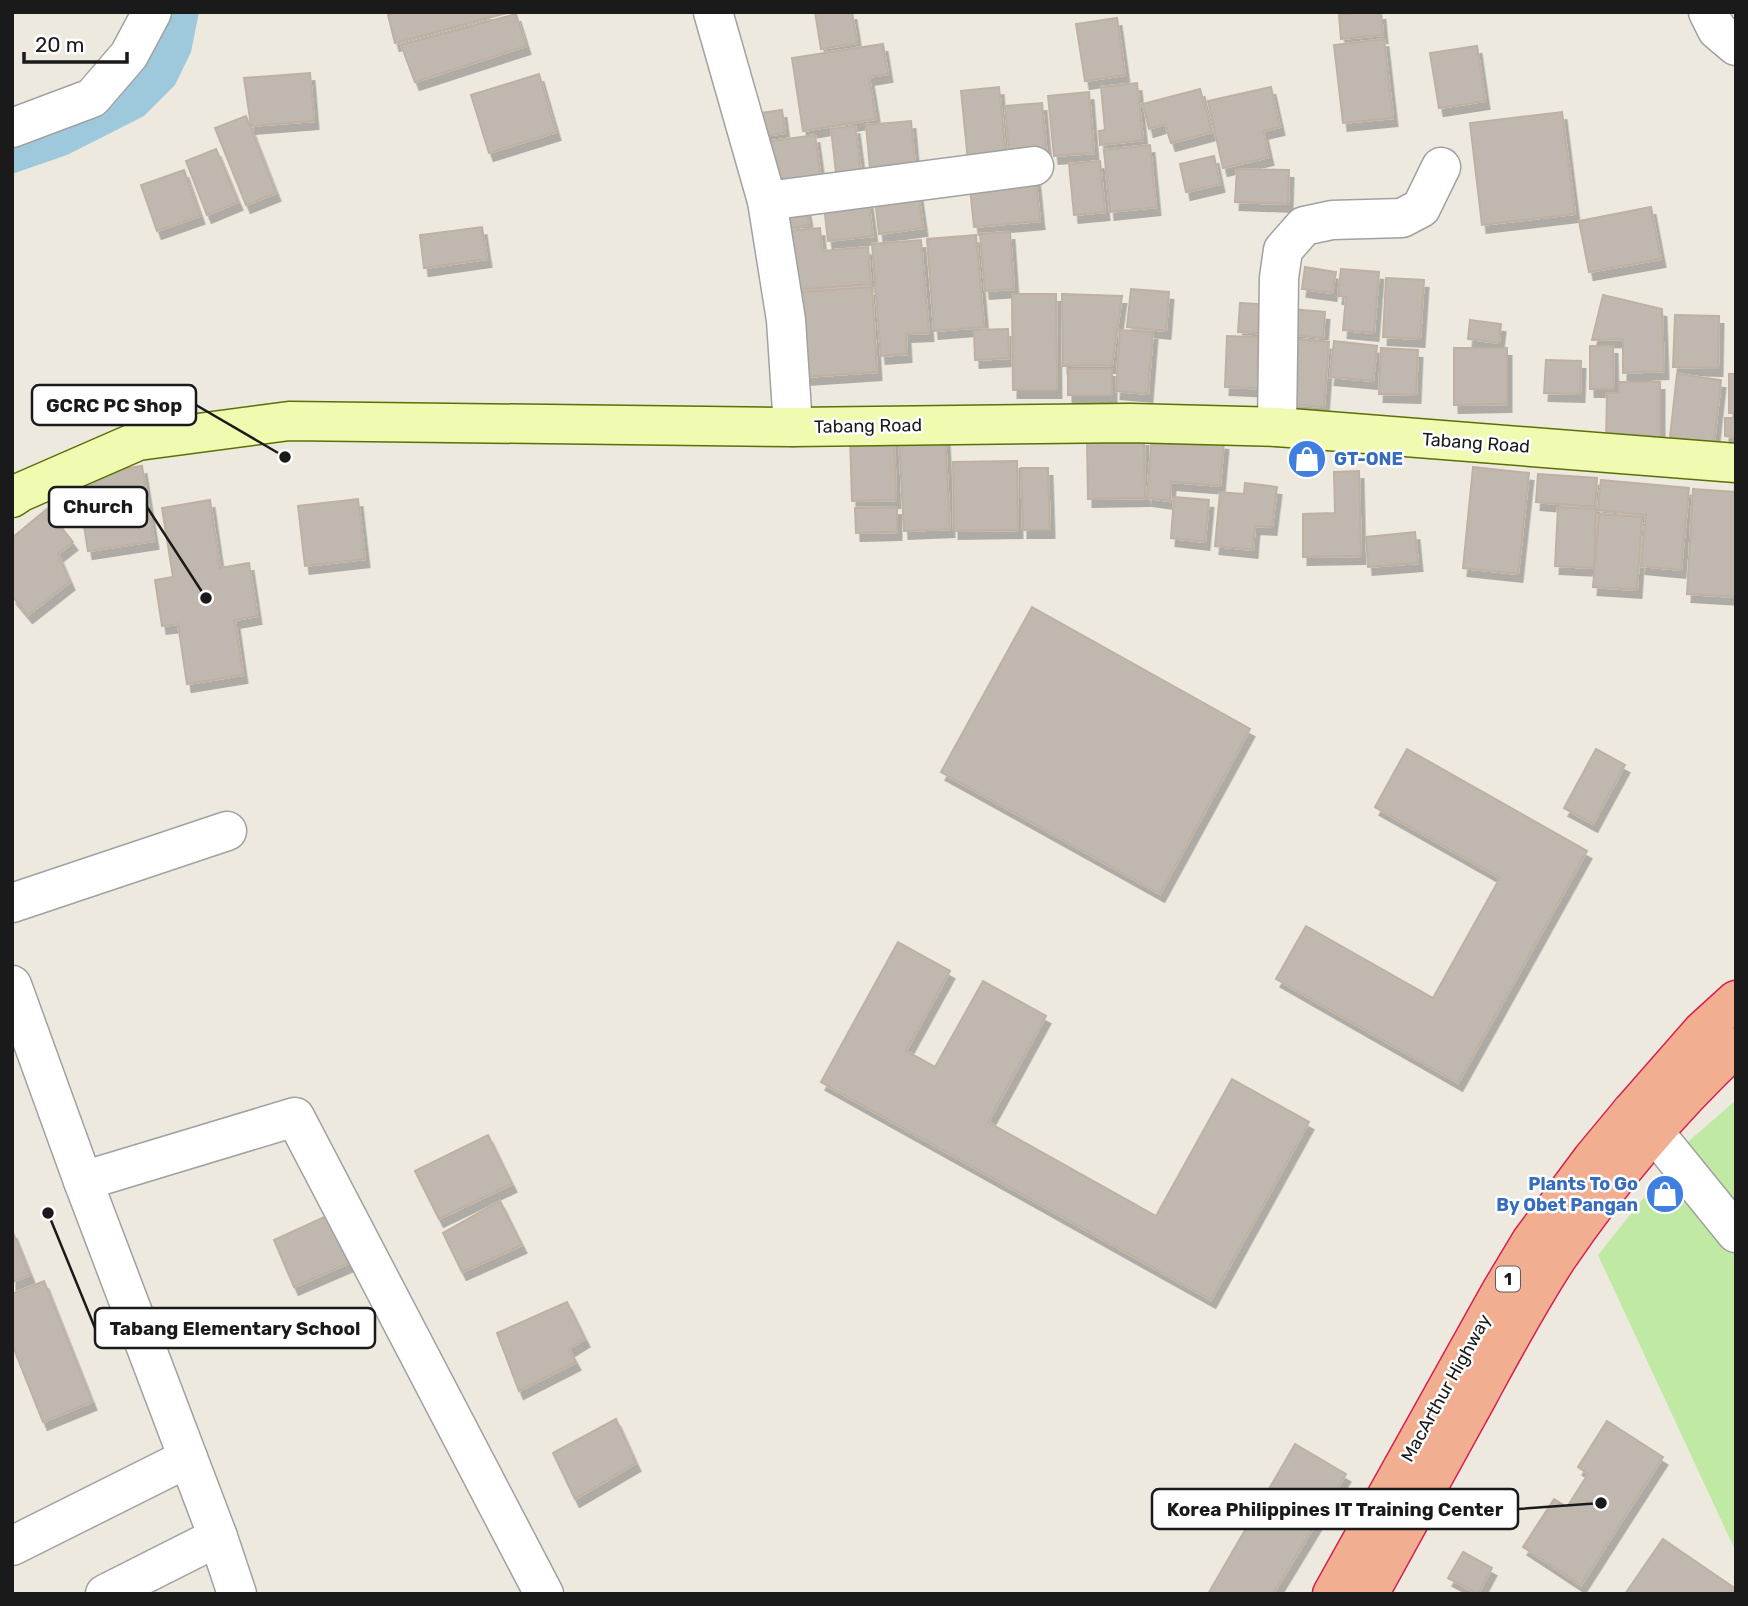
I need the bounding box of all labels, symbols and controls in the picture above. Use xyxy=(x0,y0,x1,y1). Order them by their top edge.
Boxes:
scale bar xyxy=(24,21,128,65)
text: 20 m xyxy=(35,32,84,57)
callout: GCRC PC Shop xyxy=(32,385,196,425)
text: GCRC PC Shop xyxy=(46,394,182,417)
street label: Tabang Road xyxy=(814,414,922,438)
street label: Tabang Road xyxy=(1421,428,1531,458)
shop icon: GT-ONE xyxy=(1286,438,1328,480)
place label: GT-ONE xyxy=(1334,448,1403,470)
callout: Church xyxy=(49,487,147,527)
text: Church xyxy=(63,495,133,518)
place label: Plants To Go By Obet Pangan xyxy=(1496,1173,1638,1216)
shop icon: Plants To Go By Obet Pangan xyxy=(1644,1173,1686,1215)
road number: 1 xyxy=(1496,1266,1520,1292)
callout: Tabang Elementary School xyxy=(95,1308,375,1348)
street label: MacArthur Highway xyxy=(1396,1310,1496,1466)
text: Tabang Elementary School xyxy=(109,1317,361,1340)
callout: Korea Philippines IT Training Center xyxy=(1152,1489,1518,1529)
text: Korea Philippines IT Training Center xyxy=(1167,1498,1504,1521)

